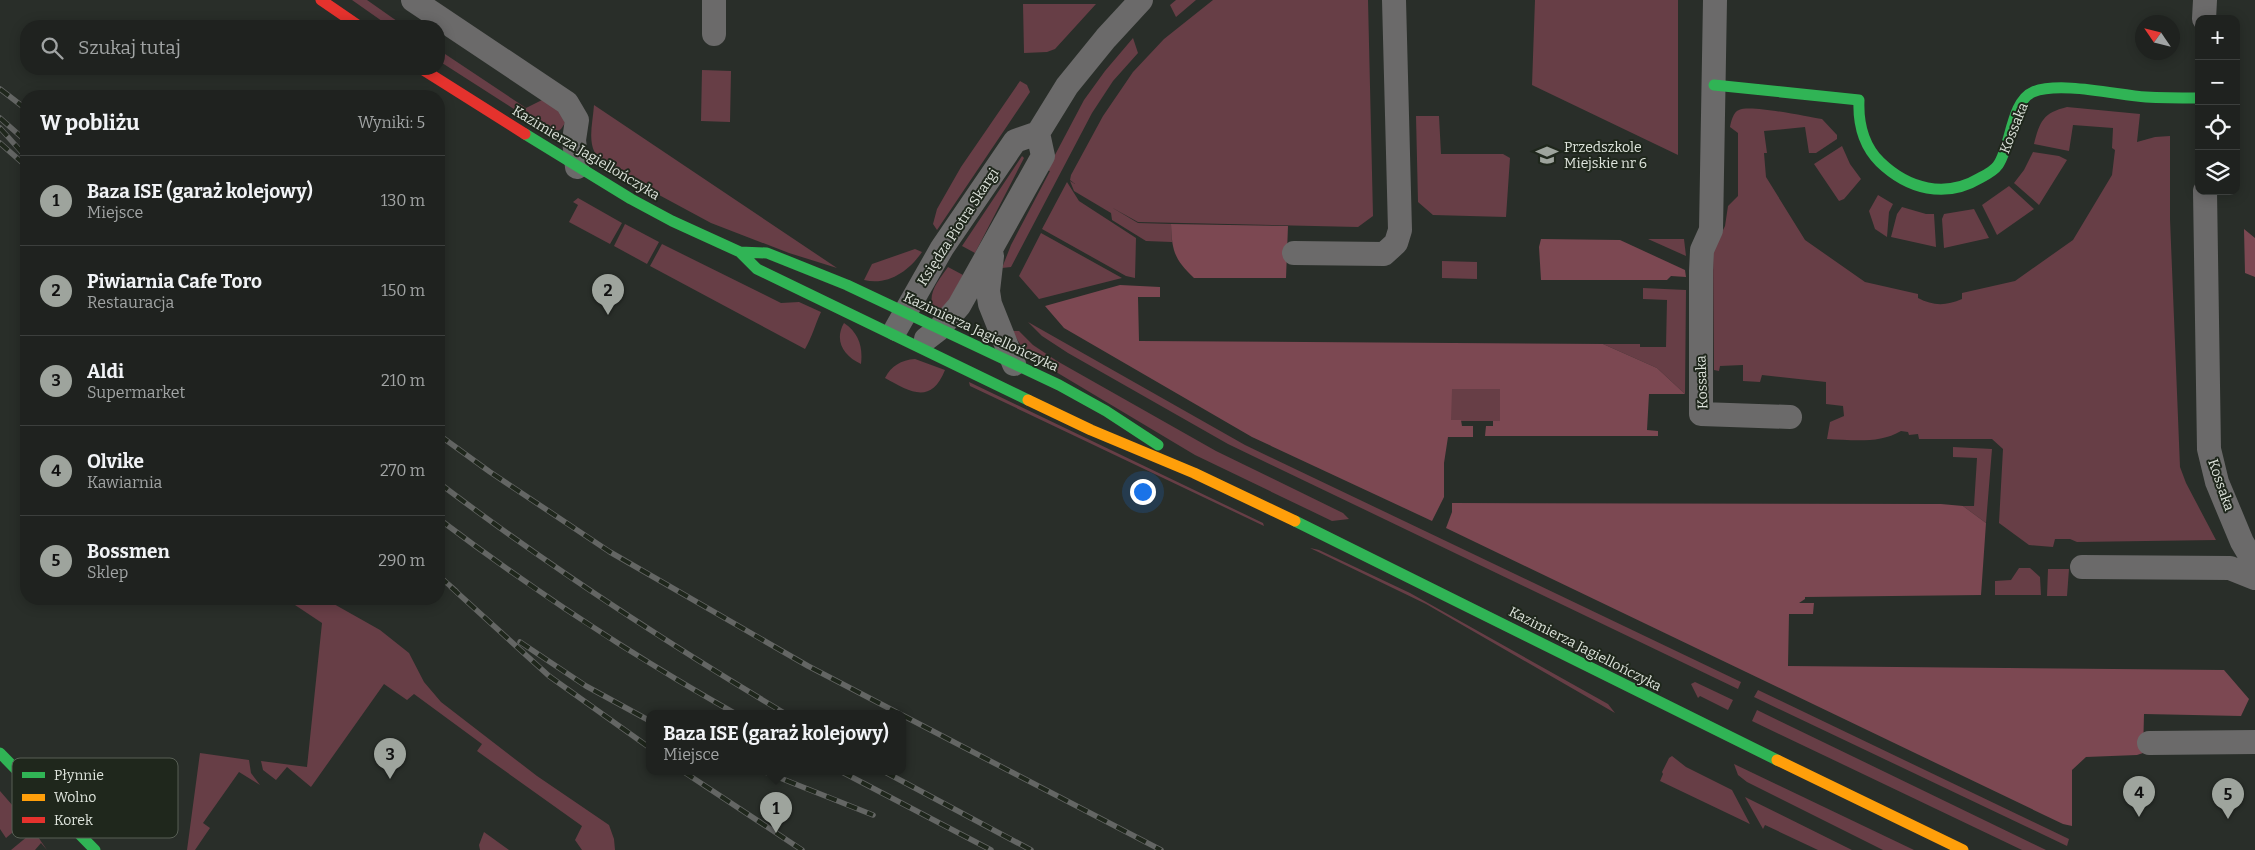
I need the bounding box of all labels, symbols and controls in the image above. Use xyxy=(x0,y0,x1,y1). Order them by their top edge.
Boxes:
north arrow xyxy=(2135,15,2180,60)
map controls xyxy=(2195,15,2240,195)
button: + xyxy=(2195,15,2240,60)
search box xyxy=(20,20,445,75)
icon: search xyxy=(38,34,66,62)
text: Szukaj tutaj xyxy=(78,36,181,59)
button: − xyxy=(2195,60,2240,105)
street label: Kossaka xyxy=(1996,100,2032,156)
street label: Kazimierza Jagiellończyka xyxy=(509,102,663,204)
button: locate xyxy=(2195,105,2240,150)
text: W pobliżu xyxy=(40,110,140,136)
text: Wyniki: 5 xyxy=(358,113,425,132)
place label: Przedszkole Miejskie nr 6 xyxy=(1564,139,1647,172)
school or university icon: Przedszkole Miejskie nr 6 xyxy=(1534,142,1560,168)
button: layers xyxy=(2195,150,2240,195)
street label: Księdza Piotra Skargi xyxy=(914,165,1002,289)
text: Baza ISE (garaż kolejowy) xyxy=(87,180,313,203)
text: 1 xyxy=(53,191,59,210)
text: 130 m xyxy=(381,191,425,210)
text: Miejsce xyxy=(87,203,143,222)
text: Piwiarnia Cafe Toro xyxy=(87,270,262,293)
pin: 2 xyxy=(592,274,624,315)
text: 2 xyxy=(51,281,61,300)
text: 150 m xyxy=(381,281,425,300)
street label: Kazimierza Jagiellończyka xyxy=(901,289,1062,376)
text: Restauracja xyxy=(87,293,174,312)
street label: Kossaka xyxy=(1693,355,1711,409)
text: Aldi xyxy=(87,360,124,383)
text: 3 xyxy=(51,371,61,390)
text: 210 m xyxy=(381,371,425,390)
text: Supermarket xyxy=(87,383,185,402)
text: Olvike xyxy=(87,450,144,473)
street label: Kossaka xyxy=(2204,457,2238,513)
text: 4 xyxy=(51,461,61,480)
text: 270 m xyxy=(380,461,425,480)
text: Kawiarnia xyxy=(87,473,162,492)
your location xyxy=(1130,479,1156,505)
text: Bossmen xyxy=(87,540,170,563)
text: 5 xyxy=(52,551,60,570)
text: 290 m xyxy=(378,551,425,570)
text: Sklep xyxy=(87,563,128,582)
street label: Kazimierza Jagiellończyka xyxy=(1506,603,1664,695)
popup xyxy=(646,710,906,775)
text: Baza ISE (garaż kolejowy) xyxy=(663,722,889,745)
pin: 3 xyxy=(374,738,406,779)
text: Miejsce xyxy=(663,745,719,764)
legend xyxy=(12,758,178,838)
text: Płynnie xyxy=(54,767,104,784)
pin: 4 xyxy=(2123,776,2155,817)
pin: 5 xyxy=(2212,778,2244,819)
text: Wolno xyxy=(54,789,96,806)
pin: 1 xyxy=(760,792,792,833)
text: Korek xyxy=(54,812,93,829)

